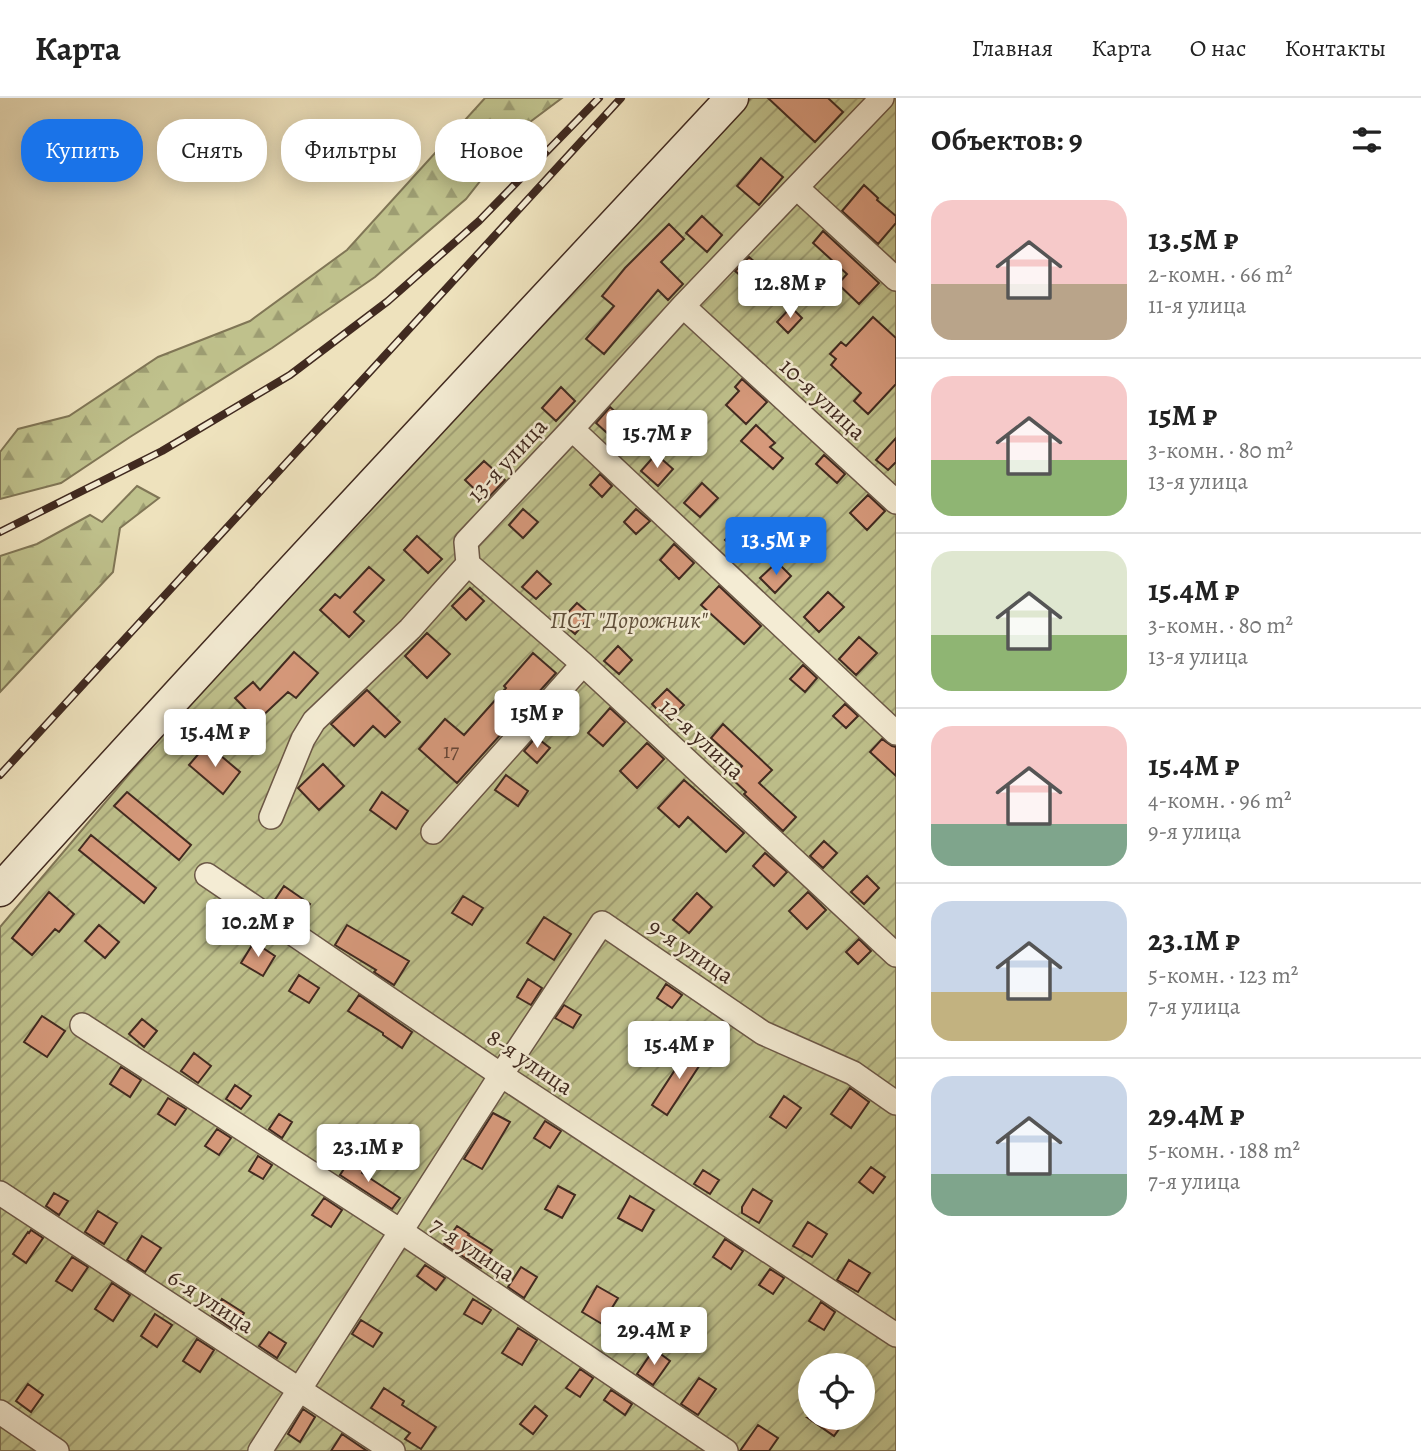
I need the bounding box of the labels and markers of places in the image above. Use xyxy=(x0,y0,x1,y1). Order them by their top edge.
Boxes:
pin: 12.8M ₽ xyxy=(725,260,855,320)
pin: 15.7M ₽ xyxy=(592,410,722,470)
pin: 13.5M ₽ xyxy=(711,518,841,577)
pin: 15M ₽ xyxy=(488,690,586,750)
pin: 15.4M ₽ xyxy=(150,710,280,769)
pin: 10.2M ₽ xyxy=(193,900,323,959)
pin: 15.4M ₽ xyxy=(614,1021,744,1081)
pin: 23.1M ₽ xyxy=(303,1124,433,1184)
pin: 29.4M ₽ xyxy=(589,1308,719,1367)

